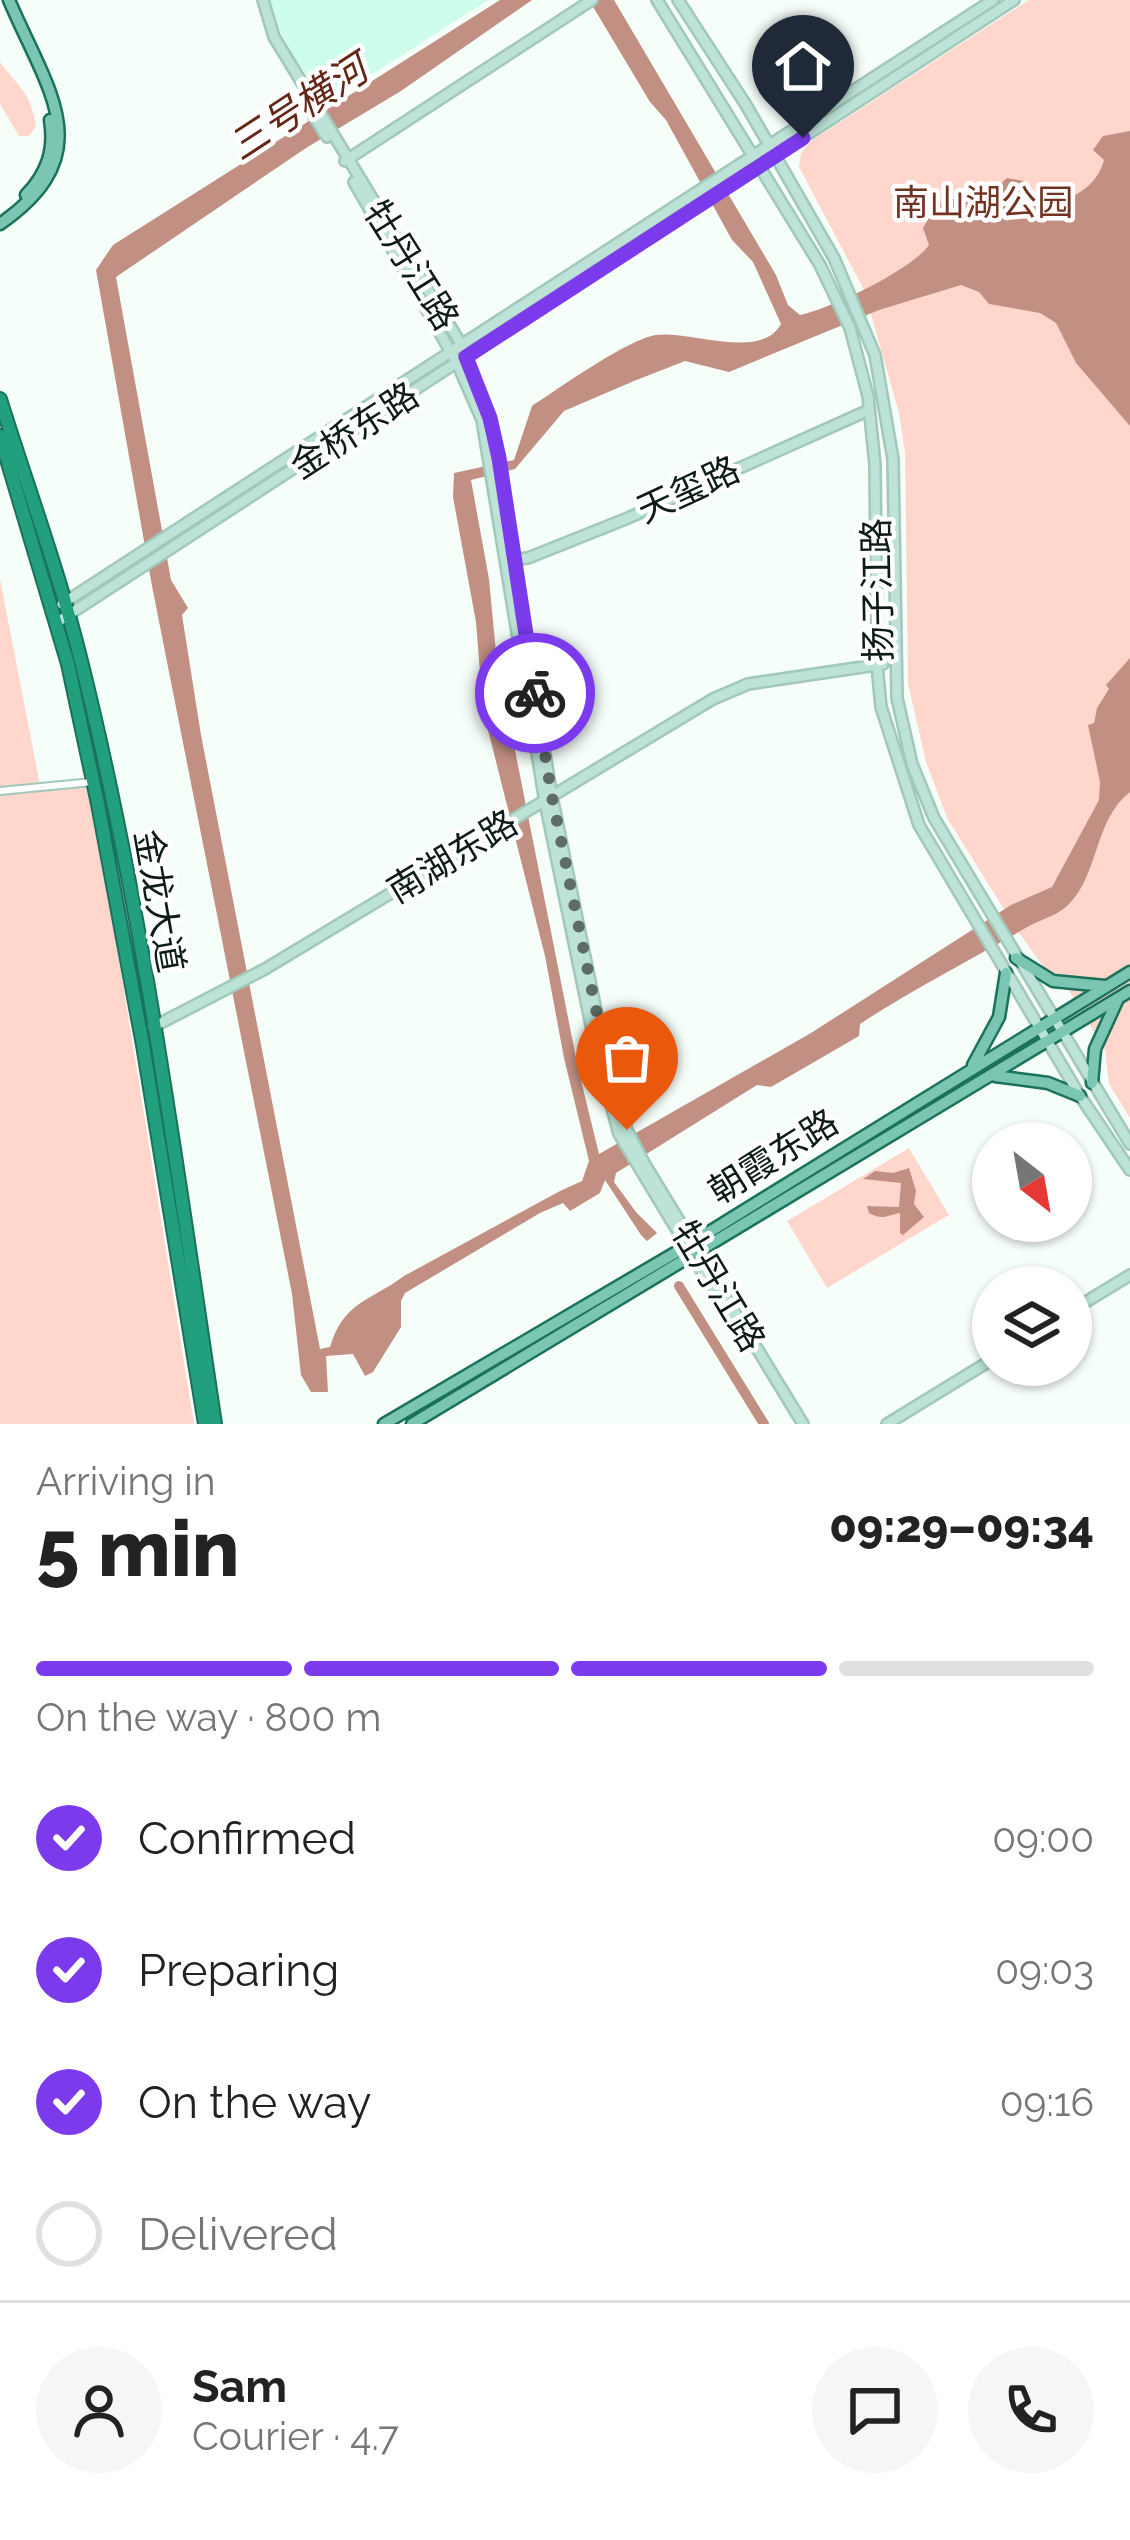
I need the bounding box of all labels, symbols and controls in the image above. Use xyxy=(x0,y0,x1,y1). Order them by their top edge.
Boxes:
pin xyxy=(752,15,854,138)
icon: home xyxy=(770,33,836,99)
water label: 三号横河 xyxy=(220,41,382,169)
park label: 南山湖公园 xyxy=(893,181,1073,223)
street label: 牡丹江路 xyxy=(356,193,468,337)
street label: 金桥东路 xyxy=(282,373,426,487)
street label: 天玺路 xyxy=(630,447,746,531)
street label: 扬子江路 xyxy=(855,518,899,662)
courier xyxy=(475,633,595,753)
icon: bike xyxy=(502,660,568,726)
street label: 南湖东路 xyxy=(379,801,525,911)
street label: 金龙大道 xyxy=(127,826,193,976)
pin xyxy=(576,1007,678,1130)
icon: bag xyxy=(594,1025,660,1091)
street label: 朝霞东路 xyxy=(701,1100,845,1212)
north arrow xyxy=(972,1122,1092,1242)
map controls xyxy=(972,1122,1092,1386)
street label: 牡丹江路 xyxy=(664,1213,774,1359)
button: layers xyxy=(972,1266,1092,1386)
text: Arriving in xyxy=(36,1458,216,1504)
text: 09:29–09:34 xyxy=(829,1500,1094,1553)
text: 5 min xyxy=(36,1503,239,1594)
text: On the way · 800 m xyxy=(36,1694,381,1740)
icon: check xyxy=(36,1805,102,1871)
text: Confirmed xyxy=(138,1812,356,1865)
text: 09:00 xyxy=(992,1815,1094,1861)
icon: check xyxy=(36,1937,102,2003)
text: Preparing xyxy=(138,1944,339,1997)
text: 09:03 xyxy=(995,1947,1094,1993)
icon: check xyxy=(36,2069,102,2135)
text: On the way xyxy=(138,2076,372,2129)
text: 09:16 xyxy=(1000,2079,1094,2125)
text: Delivered xyxy=(138,2208,338,2261)
button: person xyxy=(36,2347,162,2473)
button: chat xyxy=(812,2347,938,2473)
button: phone xyxy=(968,2347,1094,2473)
text: Sam xyxy=(192,2360,287,2413)
text: Courier · 4.7 xyxy=(192,2413,399,2459)

